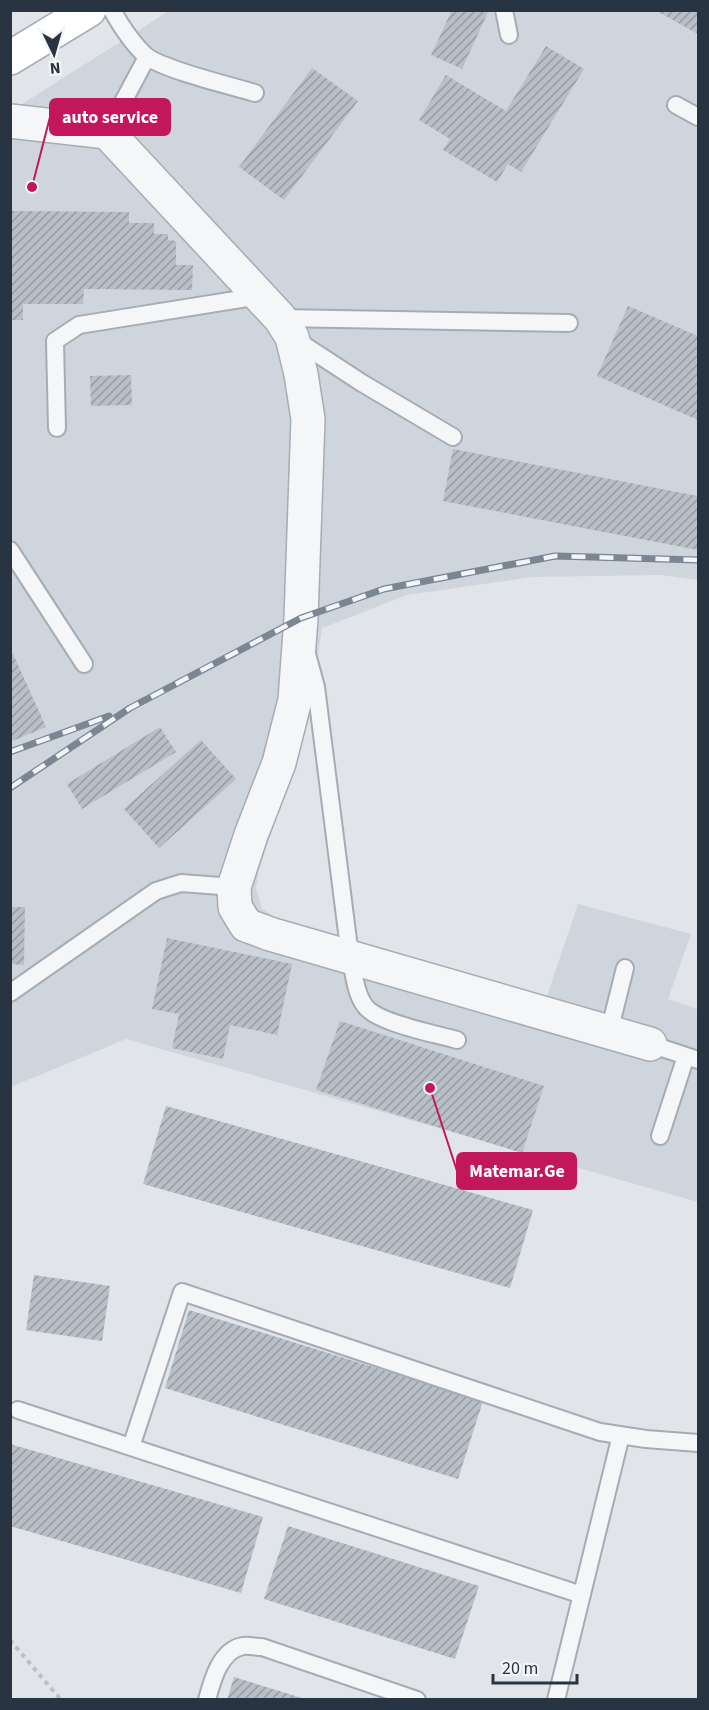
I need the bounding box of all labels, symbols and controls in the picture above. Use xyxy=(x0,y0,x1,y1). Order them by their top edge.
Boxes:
north arrow xyxy=(24,24,84,84)
text: N xyxy=(49,57,61,79)
callout: auto service xyxy=(50,99,170,135)
text: auto service xyxy=(62,105,158,130)
callout: Matemar.Ge xyxy=(457,1153,576,1189)
text: Matemar.Ge xyxy=(469,1159,565,1184)
scale bar xyxy=(493,1647,577,1685)
text: 20 m xyxy=(502,1656,538,1681)

